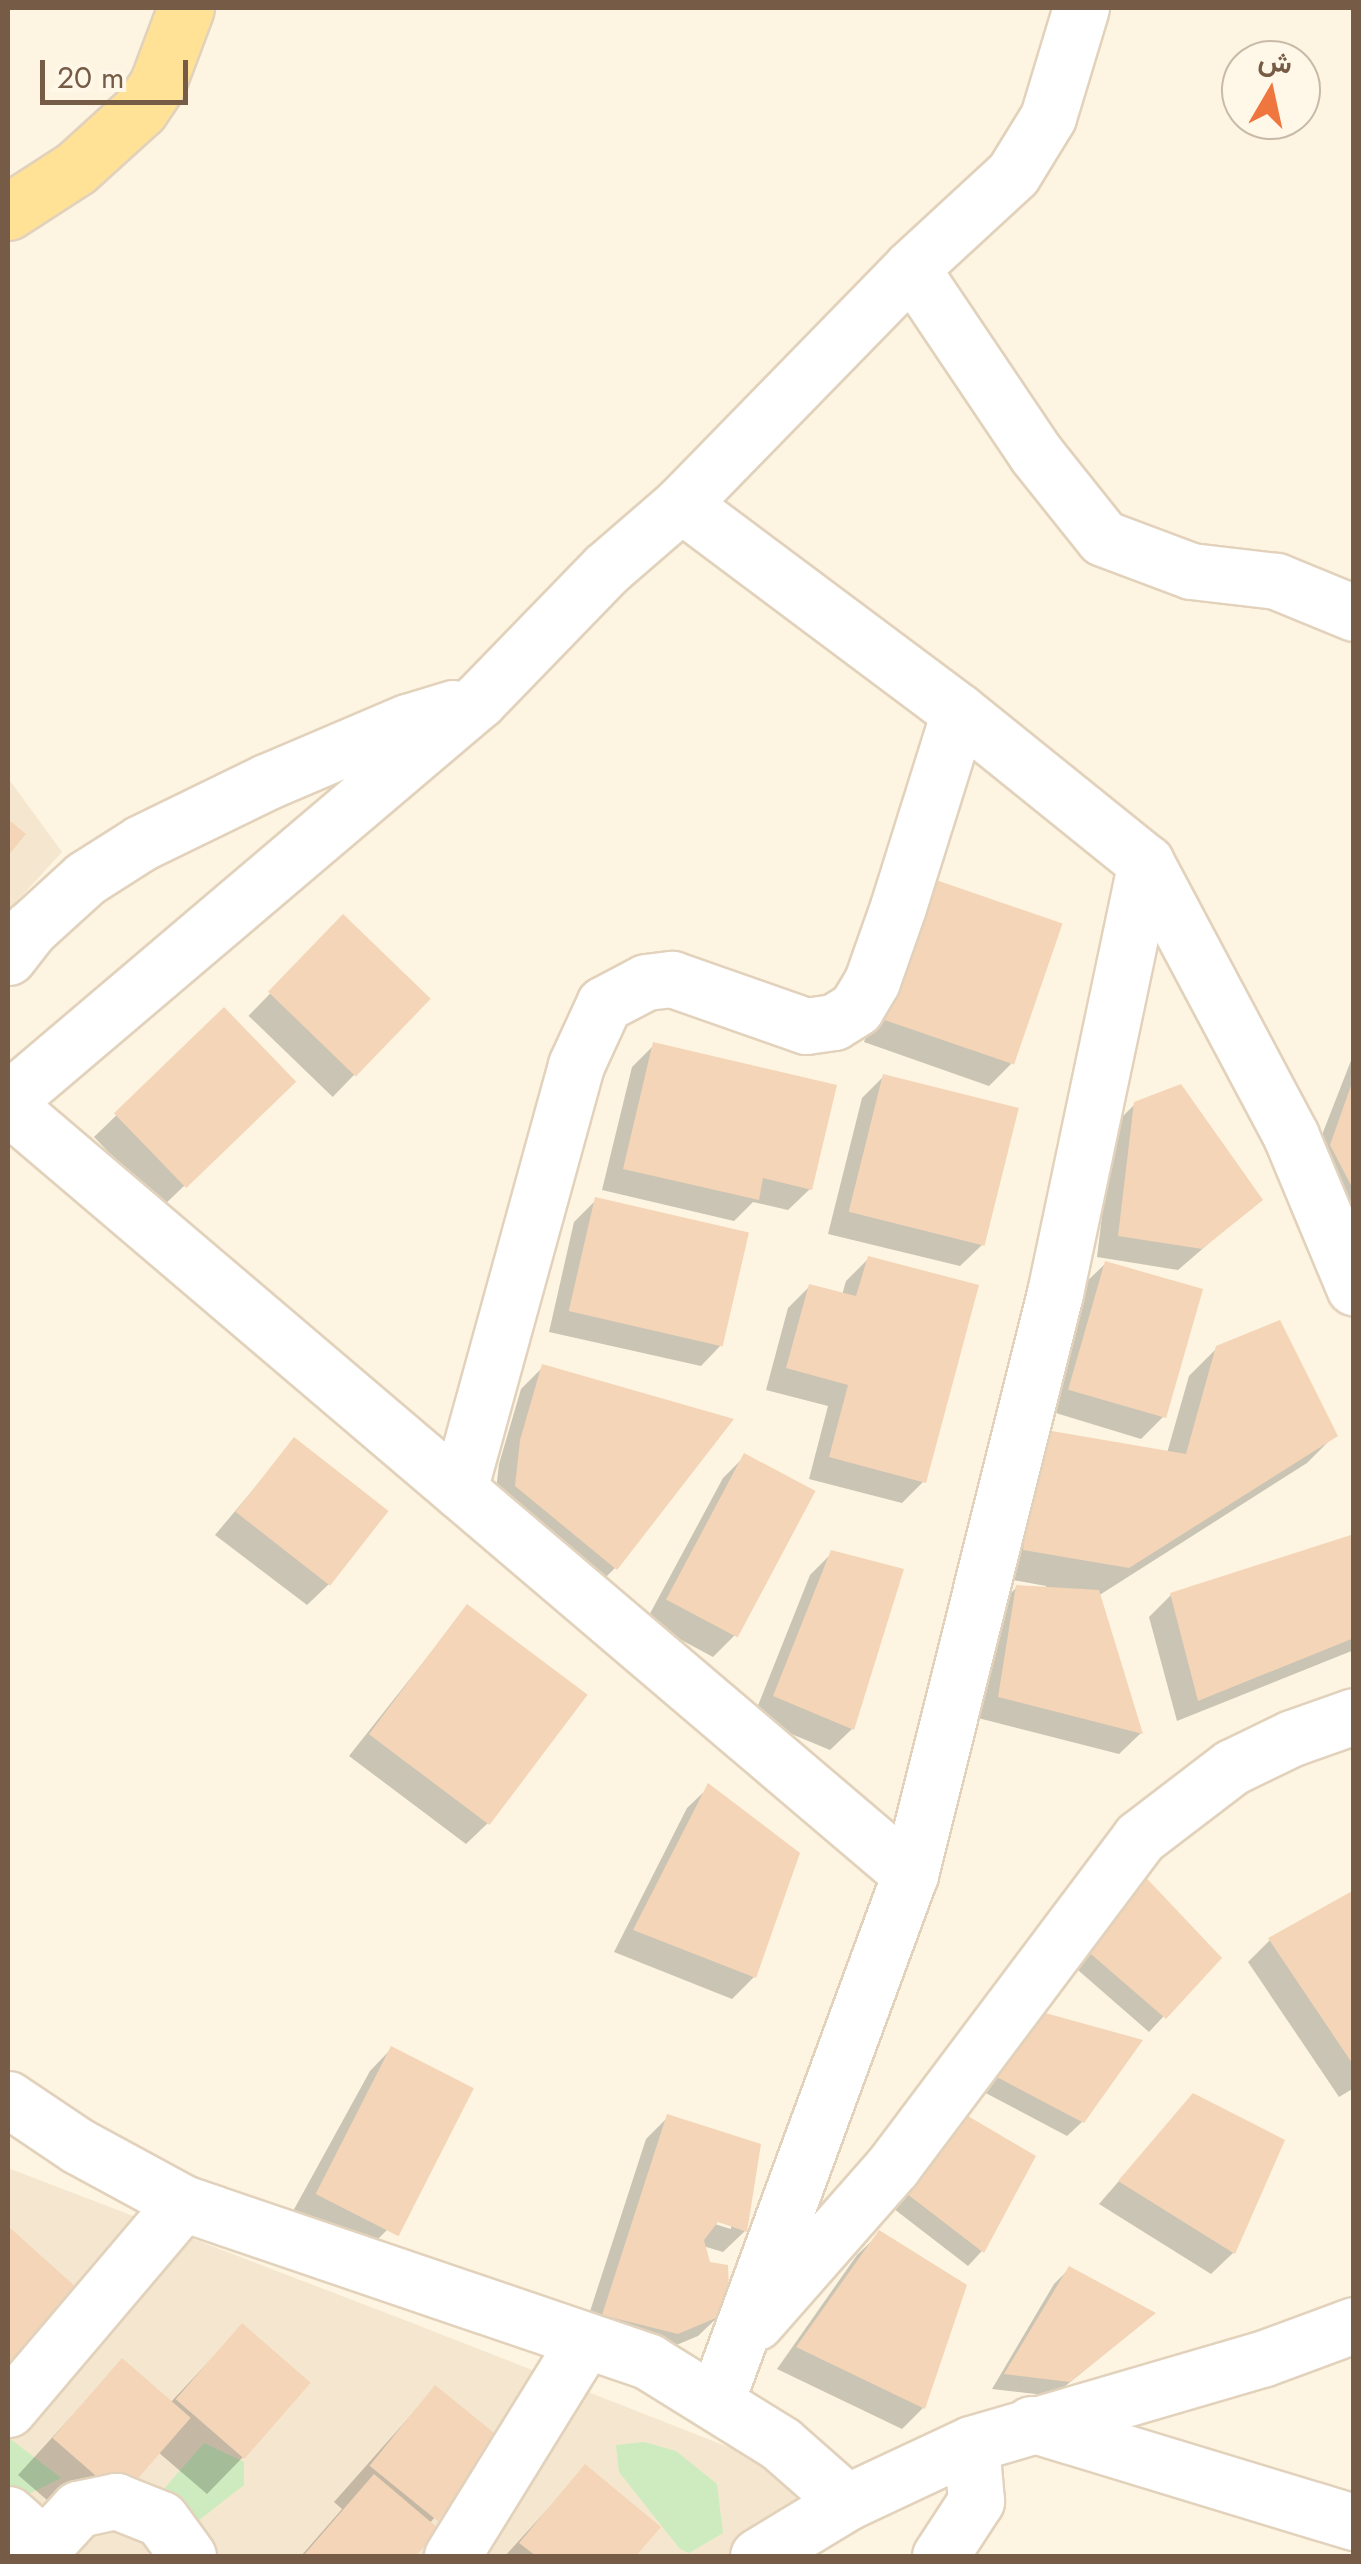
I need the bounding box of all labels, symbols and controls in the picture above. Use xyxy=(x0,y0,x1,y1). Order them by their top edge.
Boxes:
text: ش xyxy=(1256,39,1295,85)
scale bar xyxy=(45,40,192,102)
north arrow xyxy=(1221,40,1321,140)
text: 20 m xyxy=(57,56,124,99)

